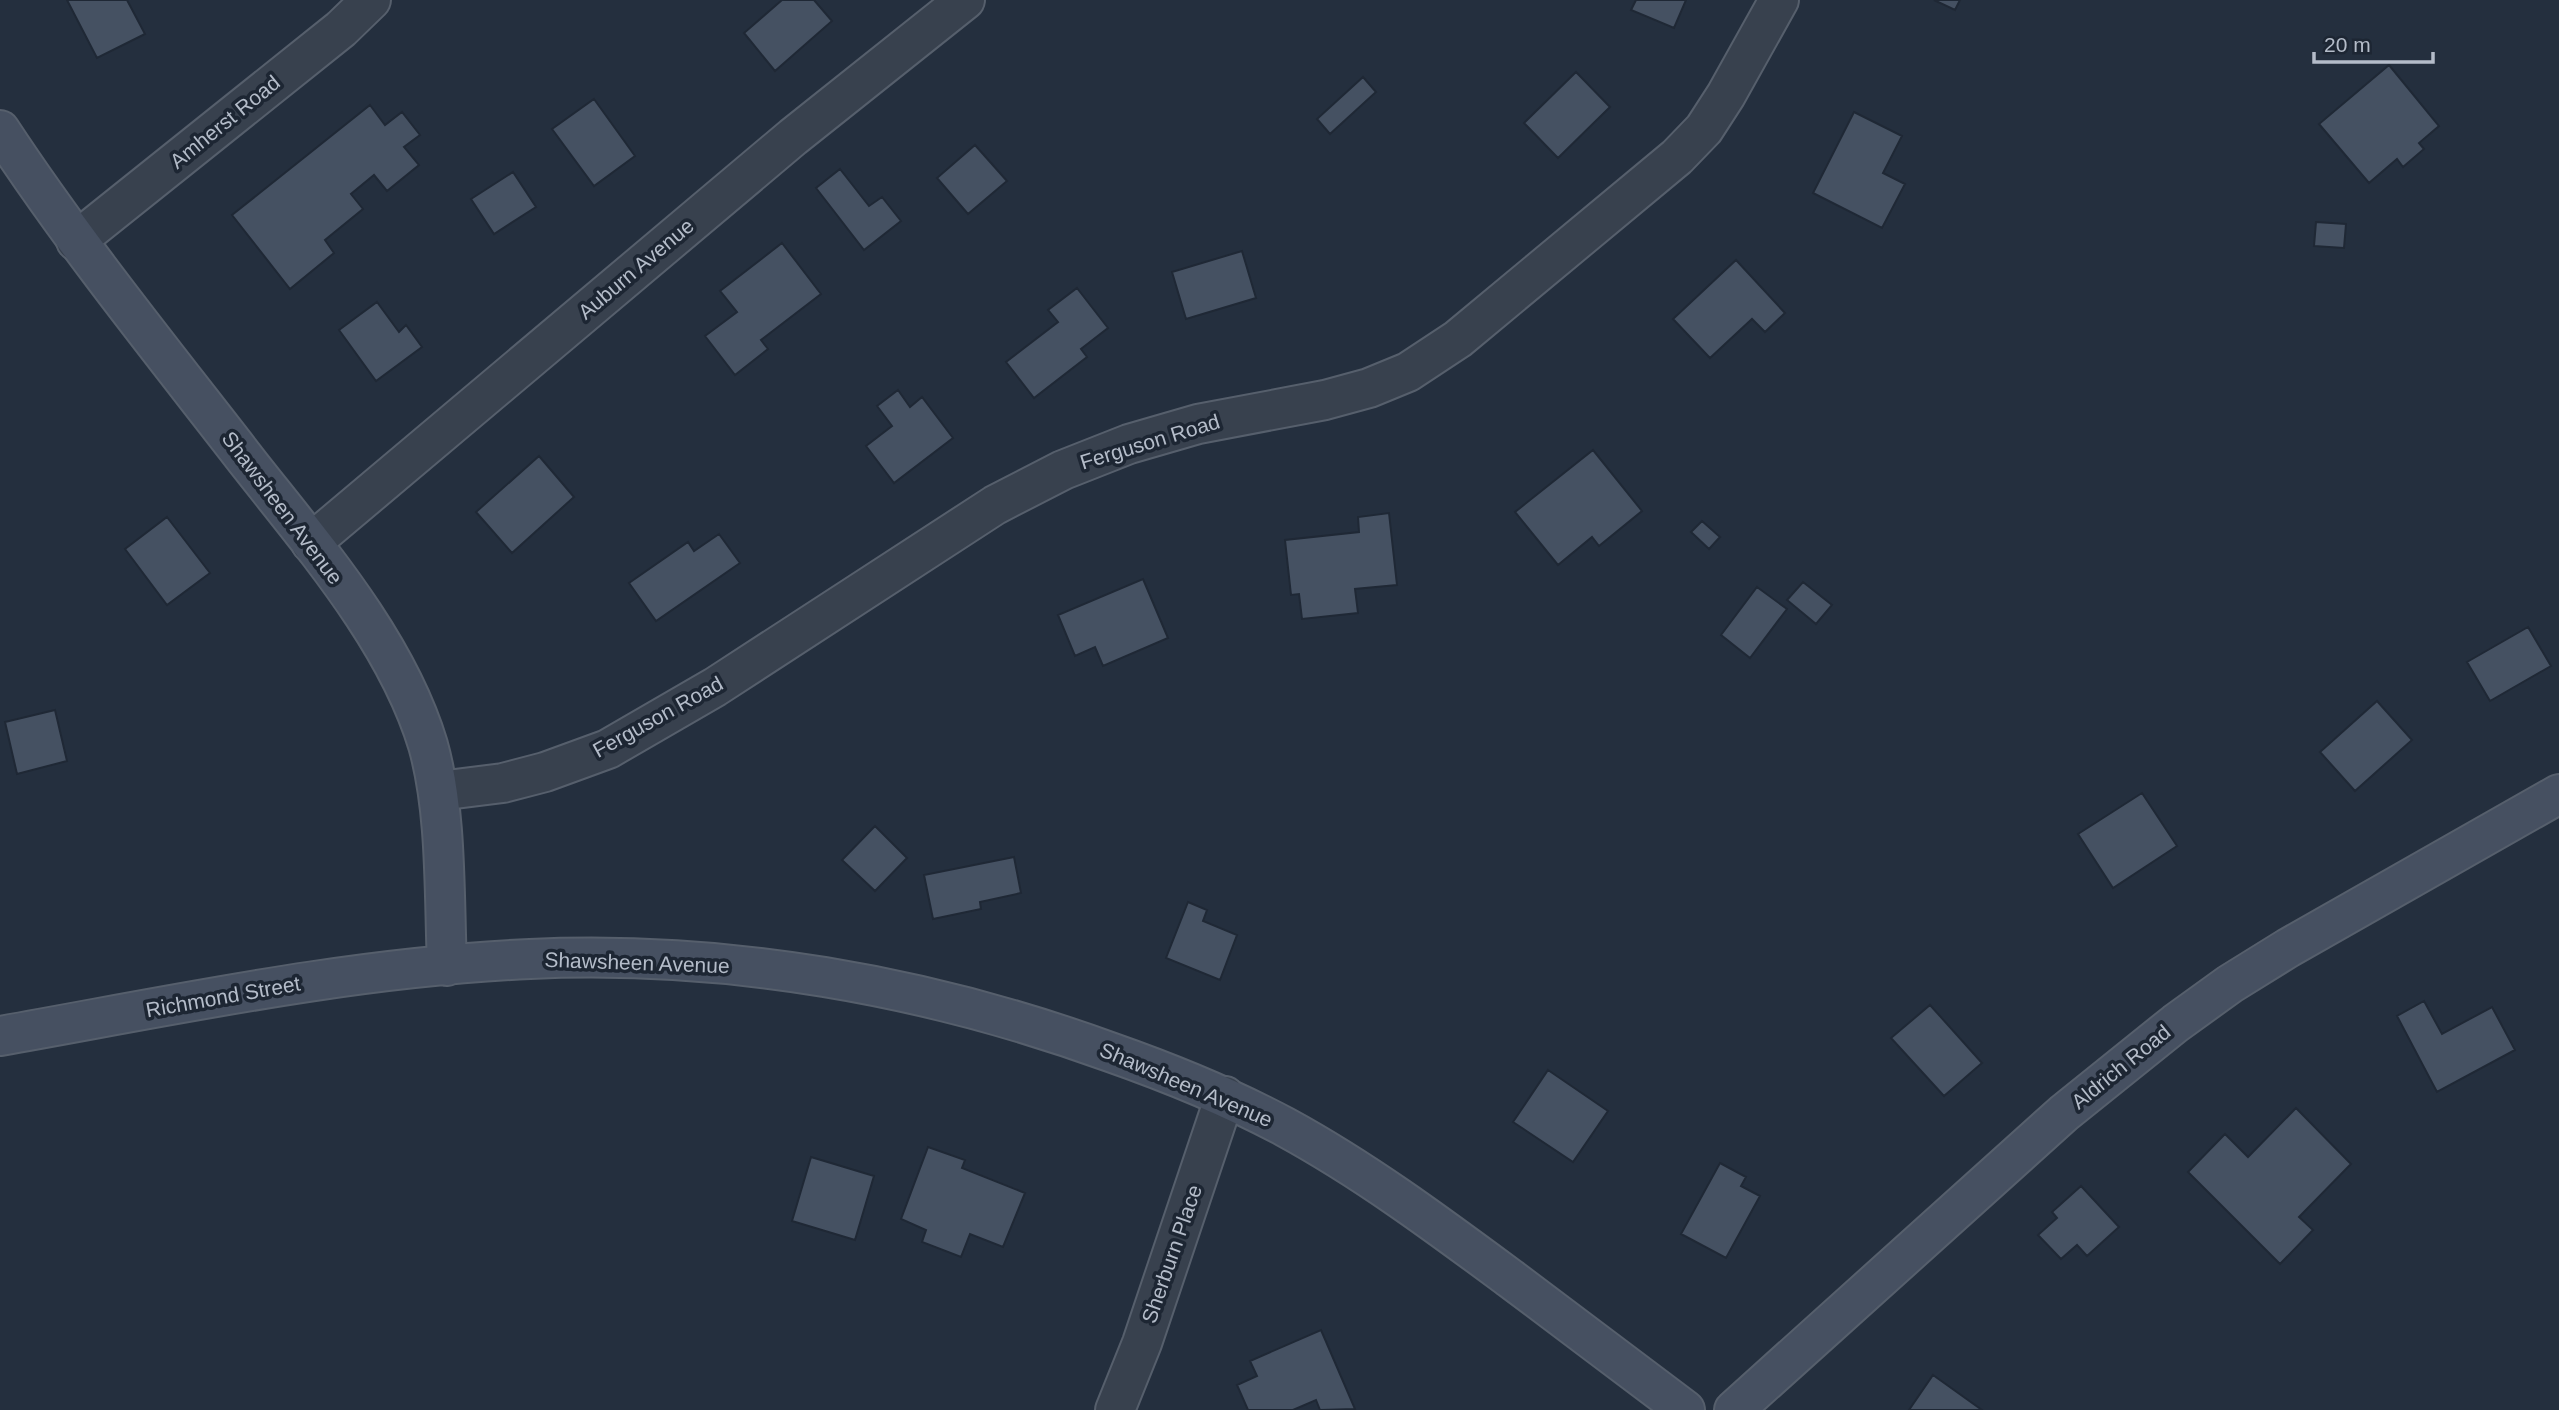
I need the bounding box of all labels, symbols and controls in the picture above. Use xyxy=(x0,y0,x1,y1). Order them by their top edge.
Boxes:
scale bar xyxy=(2314,21,2433,65)
text: 20 m xyxy=(2324,33,2371,56)
street label: Amherst Road xyxy=(165,70,284,173)
street label: Auburn Avenue xyxy=(573,214,698,323)
street label: Ferguson Road xyxy=(1077,409,1222,474)
street label: Shawsheen Avenue xyxy=(217,427,347,589)
street label: Ferguson Road xyxy=(589,671,727,762)
street label: Shawsheen Avenue xyxy=(544,948,730,977)
street label: Richmond Street xyxy=(144,972,302,1021)
street label: Aldrich Road xyxy=(2067,1020,2175,1113)
street label: Shawsheen Avenue xyxy=(1096,1038,1276,1131)
street label: Sherburn Place xyxy=(1137,1182,1206,1326)

